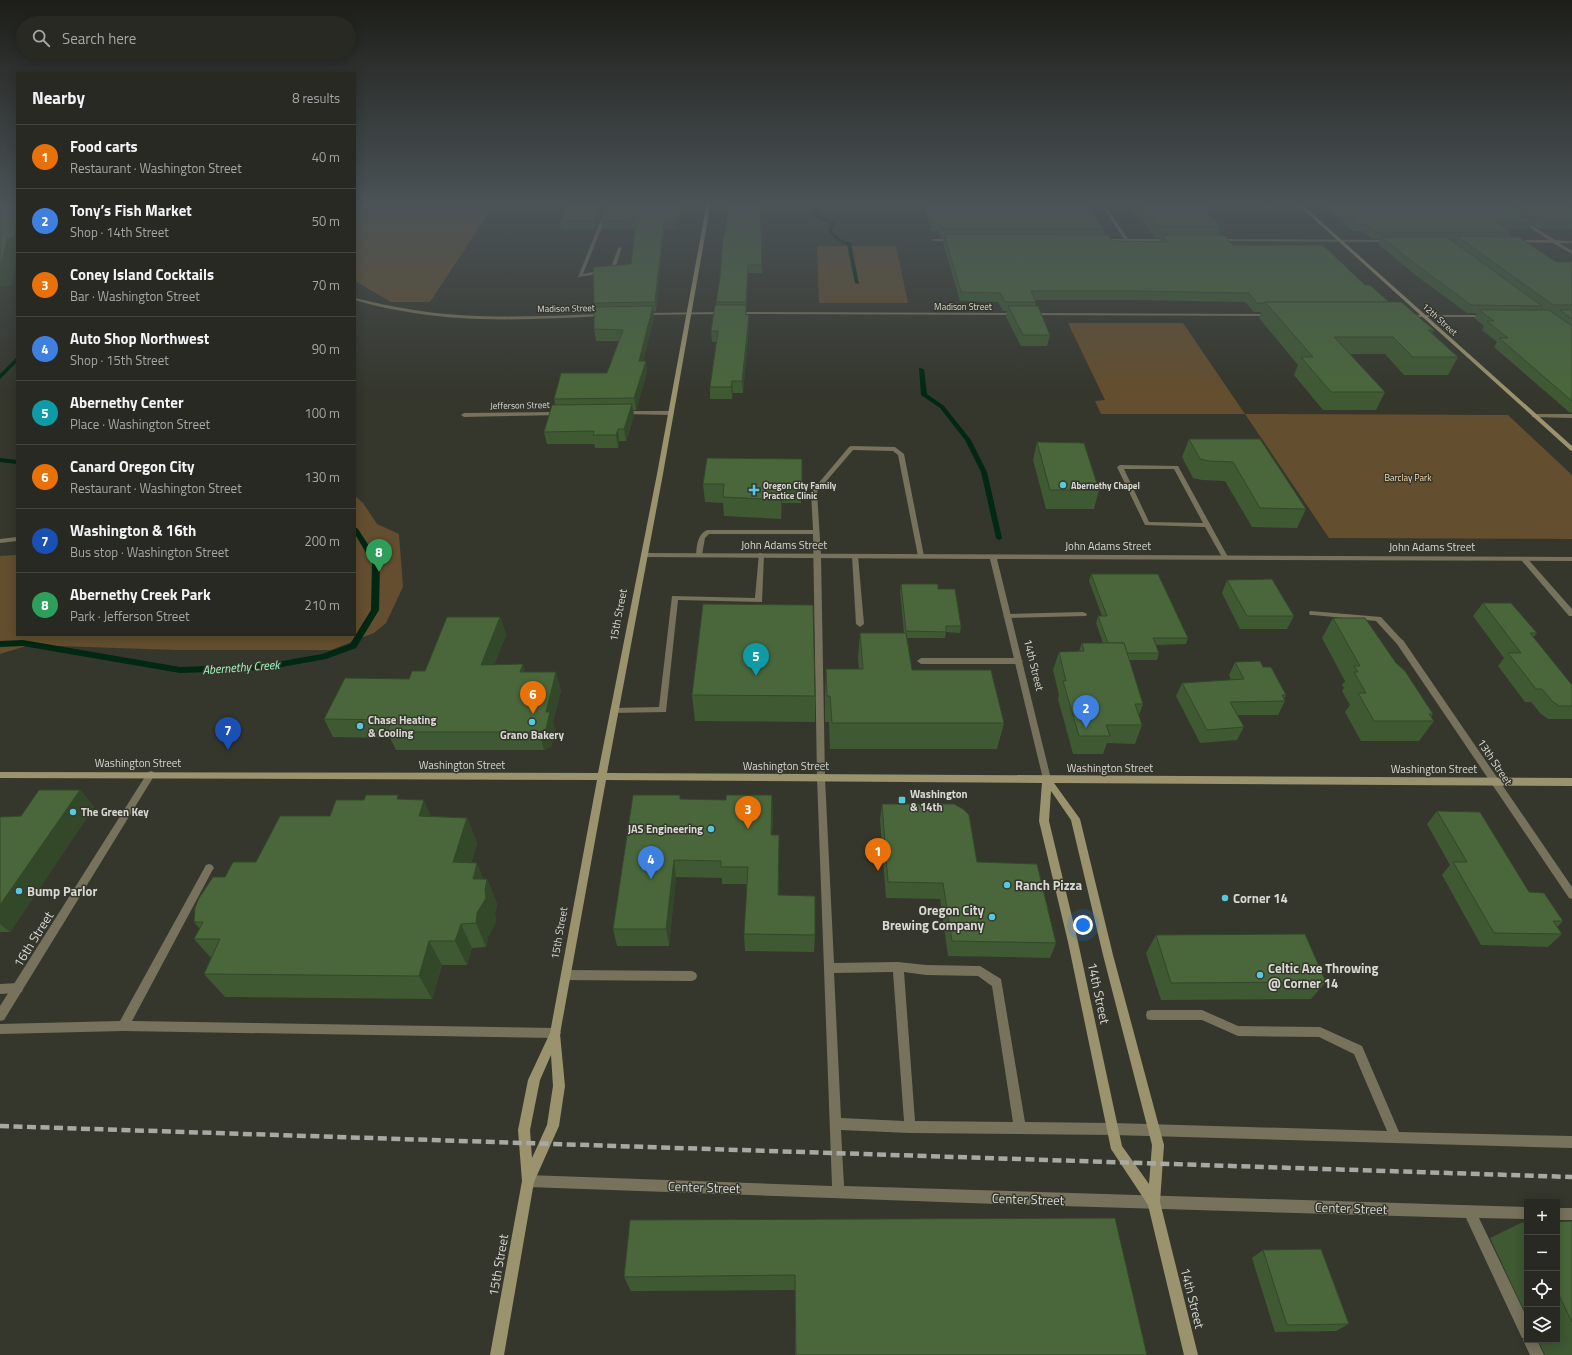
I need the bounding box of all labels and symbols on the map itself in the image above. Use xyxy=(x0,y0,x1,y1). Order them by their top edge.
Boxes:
street label: Madison Street xyxy=(934,300,993,313)
street label: 12th Street xyxy=(1420,300,1461,339)
street label: Madison Street xyxy=(537,301,596,315)
street label: Jefferson Street xyxy=(490,398,551,412)
park label: Barclay Park xyxy=(1384,471,1432,484)
place label: Oregon City Family Practice Clinic xyxy=(763,479,837,502)
place label: Abernethy Chapel xyxy=(1071,479,1140,492)
marker: Abernethy Chapel xyxy=(1058,480,1068,490)
marker: Oregon City Family Practice Clinic xyxy=(748,484,760,496)
street label: John Adams Street xyxy=(741,537,827,553)
street label: John Adams Street xyxy=(1065,538,1151,554)
pin: 8 xyxy=(366,539,392,572)
street label: John Adams Street xyxy=(1389,539,1475,555)
street label: 15th Street xyxy=(605,587,631,642)
street label: 14th Street xyxy=(1020,637,1048,693)
pin: 5 xyxy=(743,643,769,676)
water label: Abernethy Creek xyxy=(202,655,282,679)
pin: 6 xyxy=(520,681,546,714)
pin: 2 xyxy=(1073,695,1099,728)
place label: Chase Heating & Cooling xyxy=(368,712,436,741)
pin: 7 xyxy=(215,717,241,750)
marker: Grano Bakery xyxy=(527,717,537,727)
marker: Chase Heating & Cooling xyxy=(355,721,365,731)
place label: Grano Bakery xyxy=(500,727,564,743)
street label: 13th Street xyxy=(1474,736,1516,788)
street label: Washington Street xyxy=(95,755,181,771)
street label: Washington Street xyxy=(419,757,505,773)
street label: Washington Street xyxy=(743,758,829,774)
street label: Washington Street xyxy=(1067,760,1153,776)
street label: Washington Street xyxy=(1391,761,1477,777)
place label: Washington & 14th xyxy=(910,786,968,815)
marker: Washington & 14th xyxy=(897,795,907,805)
pin: 3 xyxy=(735,796,761,829)
place label: The Green Key xyxy=(81,804,149,820)
marker: The Green Key xyxy=(68,807,78,817)
place label: JAS Engineering xyxy=(628,821,703,837)
marker: JAS Engineering xyxy=(706,824,716,834)
pin: 1 xyxy=(865,838,891,871)
pin: 4 xyxy=(638,846,664,879)
place label: Ranch Pizza xyxy=(1015,875,1082,895)
marker: Ranch Pizza xyxy=(1002,880,1012,890)
place label: Bump Parlor xyxy=(27,881,97,901)
marker: Bump Parlor xyxy=(14,886,24,896)
place label: Corner 14 xyxy=(1233,888,1288,908)
marker: Corner 14 xyxy=(1220,893,1230,903)
place label: Oregon City Brewing Company xyxy=(882,900,984,935)
street label: 15th Street xyxy=(547,905,571,960)
street label: 16th Street xyxy=(8,907,58,971)
marker: Oregon City Brewing Company xyxy=(987,912,997,922)
your location xyxy=(1073,915,1093,935)
place label: Celtic Axe Throwing @ Corner 14 xyxy=(1268,958,1379,993)
street label: 14th Street xyxy=(1083,960,1115,1026)
marker: Celtic Axe Throwing @ Corner 14 xyxy=(1255,970,1265,980)
street label: Center Street xyxy=(667,1176,741,1198)
street label: Center Street xyxy=(991,1188,1065,1210)
street label: Center Street xyxy=(1314,1197,1388,1219)
street label: 15th Street xyxy=(483,1232,513,1298)
street label: 14th Street xyxy=(1176,1265,1210,1331)

